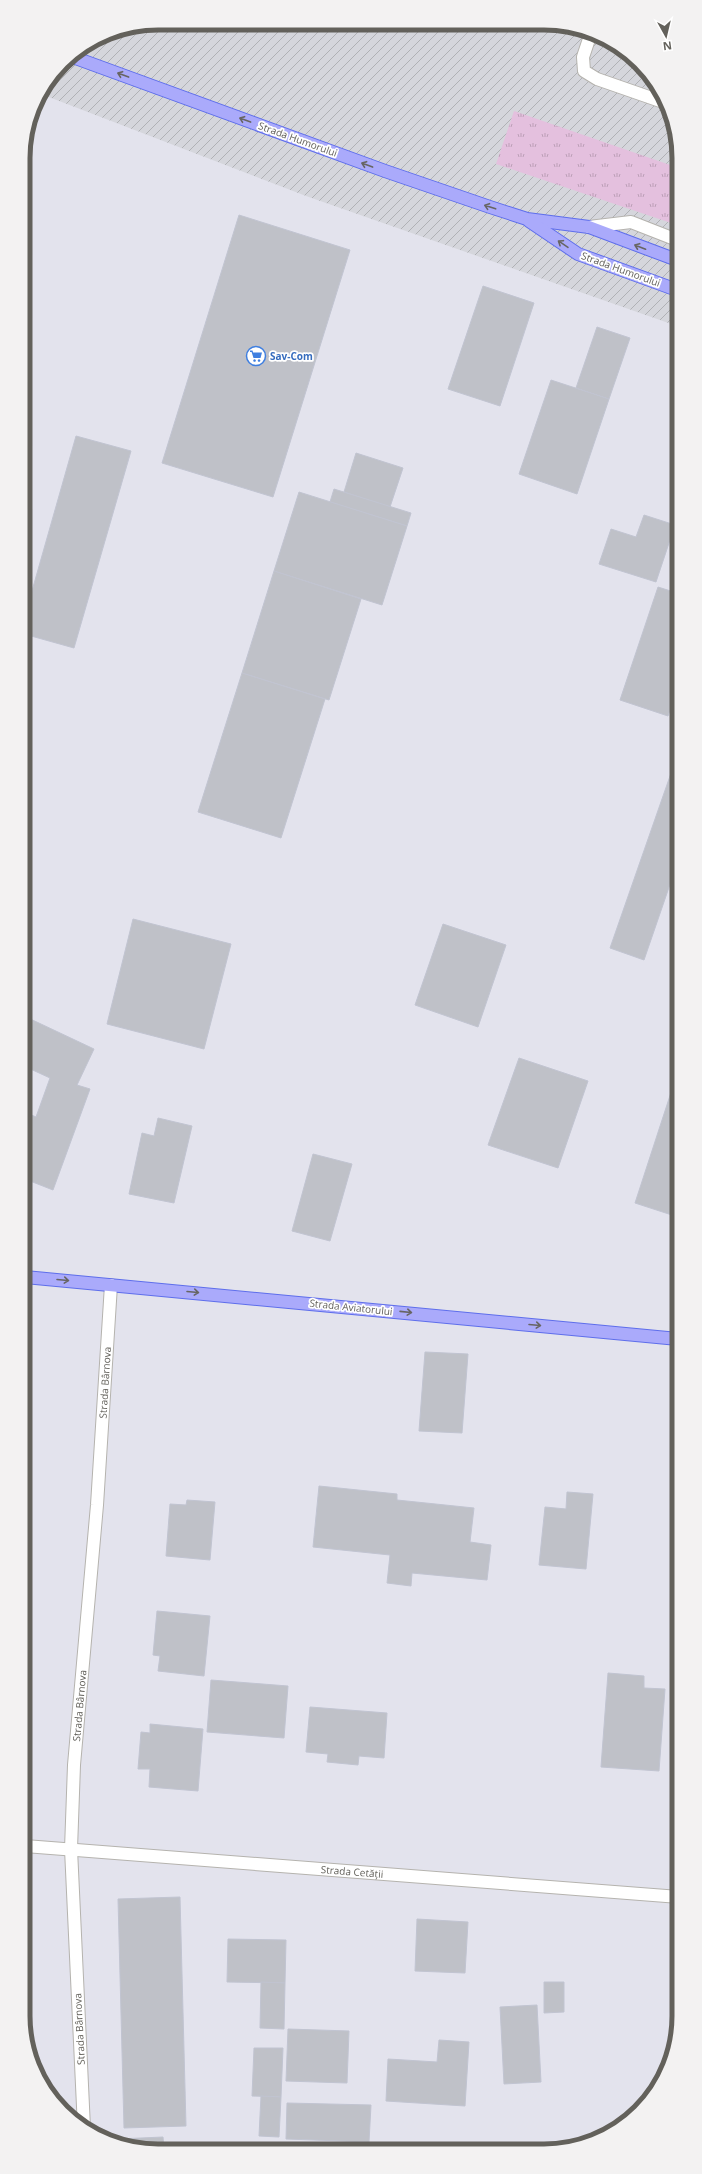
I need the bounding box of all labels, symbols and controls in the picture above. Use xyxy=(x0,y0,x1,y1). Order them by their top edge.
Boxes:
north arrow xyxy=(646,16,686,56)
text: N xyxy=(662,38,673,54)
one-way arrow xyxy=(117,71,129,79)
one-way arrow xyxy=(238,116,251,123)
street label: Strada Humorului xyxy=(257,118,339,160)
one-way arrow xyxy=(361,160,373,168)
one-way arrow xyxy=(483,203,496,210)
one-way arrow xyxy=(558,240,569,248)
one-way arrow xyxy=(635,242,647,250)
street label: Strada Humorului xyxy=(580,248,662,290)
supermarket icon: Sav-Com xyxy=(245,345,267,367)
place label: Sav-Com xyxy=(270,349,313,363)
one-way arrow xyxy=(57,1277,70,1284)
one-way arrow xyxy=(186,1288,199,1296)
street label: Strada Aviatorului xyxy=(309,1296,393,1318)
one-way arrow xyxy=(399,1309,412,1316)
one-way arrow xyxy=(528,1322,541,1329)
street label: Strada Bârnova xyxy=(96,1346,114,1419)
street label: Strada Bârnova xyxy=(69,1669,89,1742)
street label: Strada Cetății xyxy=(320,1862,384,1881)
street label: Strada Bârnova xyxy=(70,1993,88,2065)

